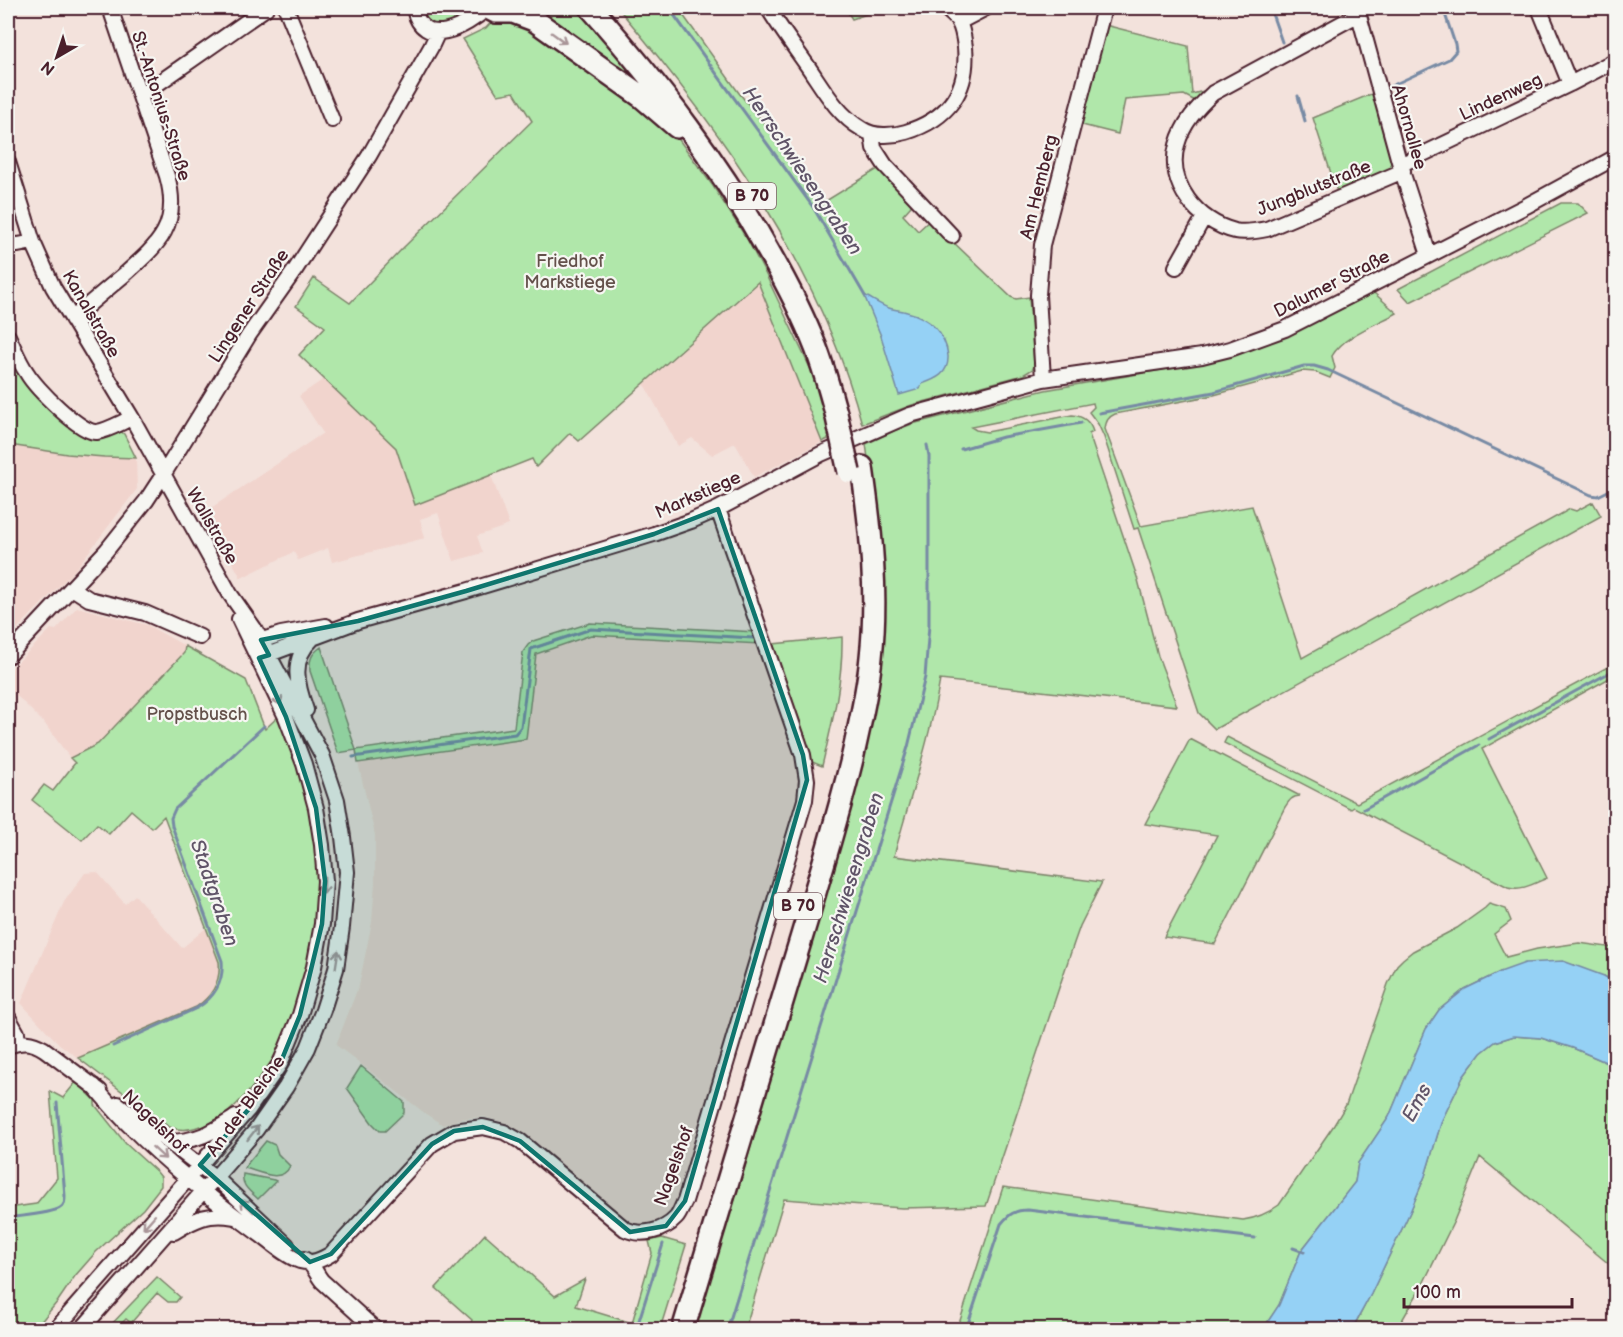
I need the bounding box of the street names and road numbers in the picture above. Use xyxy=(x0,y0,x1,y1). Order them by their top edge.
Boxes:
street label: St.-Antonius-Straße xyxy=(127,29,195,184)
street label: Lindenweg xyxy=(1456,69,1546,125)
street label: Ahornallee xyxy=(1387,82,1431,172)
street label: Am Hemberg xyxy=(1016,133,1062,241)
street label: Jungblutstraße xyxy=(1254,155,1374,220)
road number: B 70 xyxy=(728,183,776,209)
street label: Lingener Straße xyxy=(204,245,294,367)
street label: Dalumer Straße xyxy=(1271,246,1394,322)
street label: Kanalstraße xyxy=(58,267,125,362)
street label: Markstiege xyxy=(652,467,744,523)
street label: Wallstraße xyxy=(182,484,243,568)
road number: B 70 xyxy=(774,893,822,919)
street label: An der Bleiche xyxy=(202,1051,290,1161)
street label: Nagelshof xyxy=(118,1085,193,1159)
street label: Nagelshof xyxy=(650,1123,698,1209)

